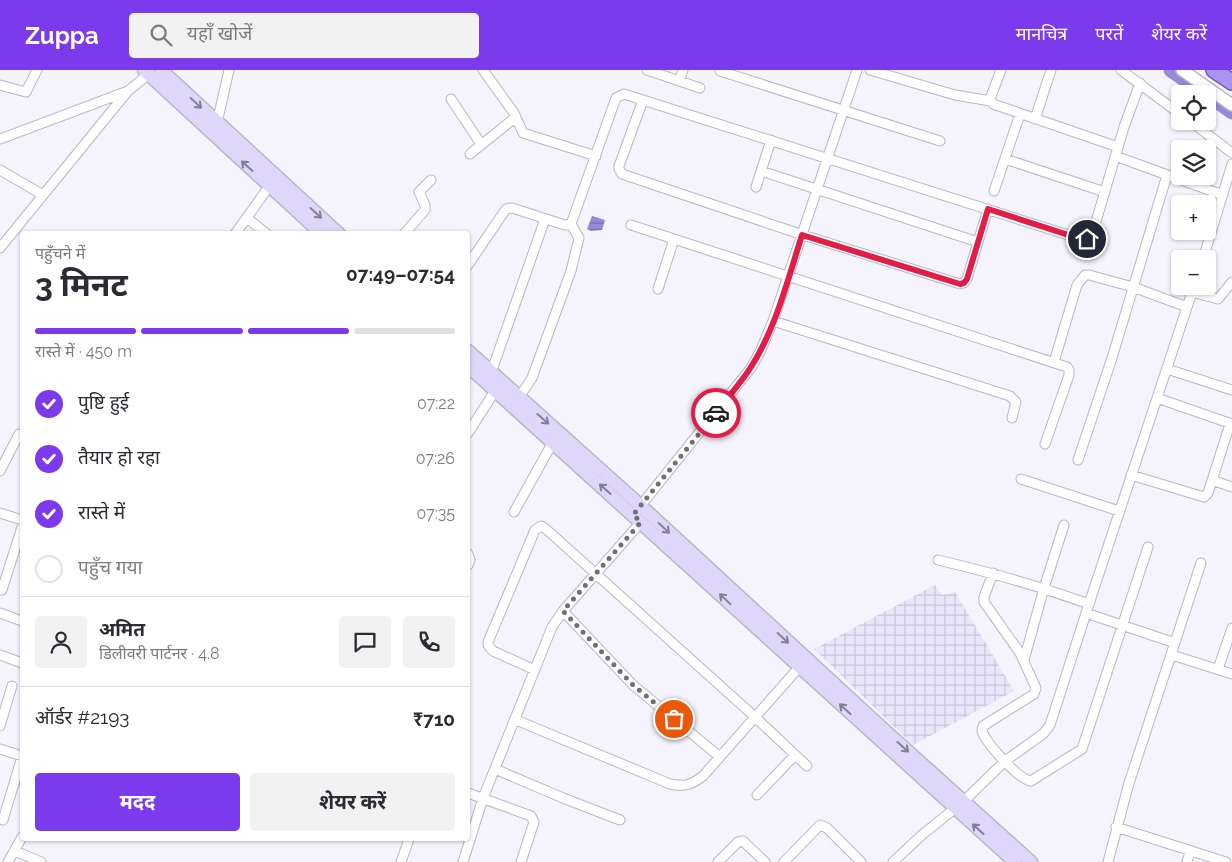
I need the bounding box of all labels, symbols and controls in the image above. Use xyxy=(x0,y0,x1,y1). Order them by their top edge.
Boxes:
search box xyxy=(129,13,479,58)
text: Zuppa xyxy=(25,21,99,50)
icon: search xyxy=(147,21,175,49)
text: यहाँ खोजें xyxy=(187,22,252,44)
text: मानचित्र xyxy=(1016,23,1067,44)
text: परतें xyxy=(1095,23,1123,44)
text: शेयर करें xyxy=(1151,23,1207,44)
map controls xyxy=(1171,85,1216,295)
button: locate xyxy=(1171,85,1216,130)
one-way arrow xyxy=(190,97,202,109)
button: layers xyxy=(1171,140,1216,185)
one-way arrow xyxy=(241,160,254,172)
button: + xyxy=(1171,195,1216,240)
one-way arrow xyxy=(309,207,322,219)
pin xyxy=(1066,218,1108,260)
icon: home xyxy=(1073,225,1101,253)
text: पहुँचने में xyxy=(35,244,85,263)
button: − xyxy=(1171,250,1216,295)
text: 07:49–07:54 xyxy=(346,263,455,285)
text: 3 मिनट xyxy=(35,266,128,303)
text: रास्ते में · 450 m xyxy=(35,342,132,361)
courier xyxy=(691,388,741,438)
icon: check xyxy=(35,390,63,418)
text: पुष्टि हुई xyxy=(78,391,129,413)
text: 07:22 xyxy=(417,394,455,413)
icon: car xyxy=(702,399,730,427)
one-way arrow xyxy=(536,413,549,425)
icon: check xyxy=(35,445,63,473)
text: तैयार हो रहा xyxy=(78,446,160,468)
text: 07:26 xyxy=(416,449,455,468)
one-way arrow xyxy=(599,484,612,495)
icon: check xyxy=(35,500,63,528)
text: रास्ते में xyxy=(78,501,125,523)
text: 07:35 xyxy=(416,504,455,523)
one-way arrow xyxy=(657,522,670,534)
text: पहुँच गया xyxy=(78,556,142,578)
one-way arrow xyxy=(718,593,731,605)
button: person xyxy=(35,616,87,668)
button: chat xyxy=(339,616,391,668)
button: phone xyxy=(403,616,455,668)
text: अमित xyxy=(99,618,145,640)
one-way arrow xyxy=(777,632,790,643)
text: डिलीवरी पार्टनर · 4.8 xyxy=(99,644,220,663)
pin xyxy=(653,698,695,740)
one-way arrow xyxy=(838,703,851,715)
icon: bag xyxy=(660,705,688,733)
text: ऑर्डर #2193 xyxy=(35,706,129,728)
text: ₹710 xyxy=(413,708,455,730)
one-way arrow xyxy=(896,742,909,753)
button: मदद xyxy=(35,773,240,831)
button: शेयर करें xyxy=(250,773,455,831)
one-way arrow xyxy=(972,824,985,835)

